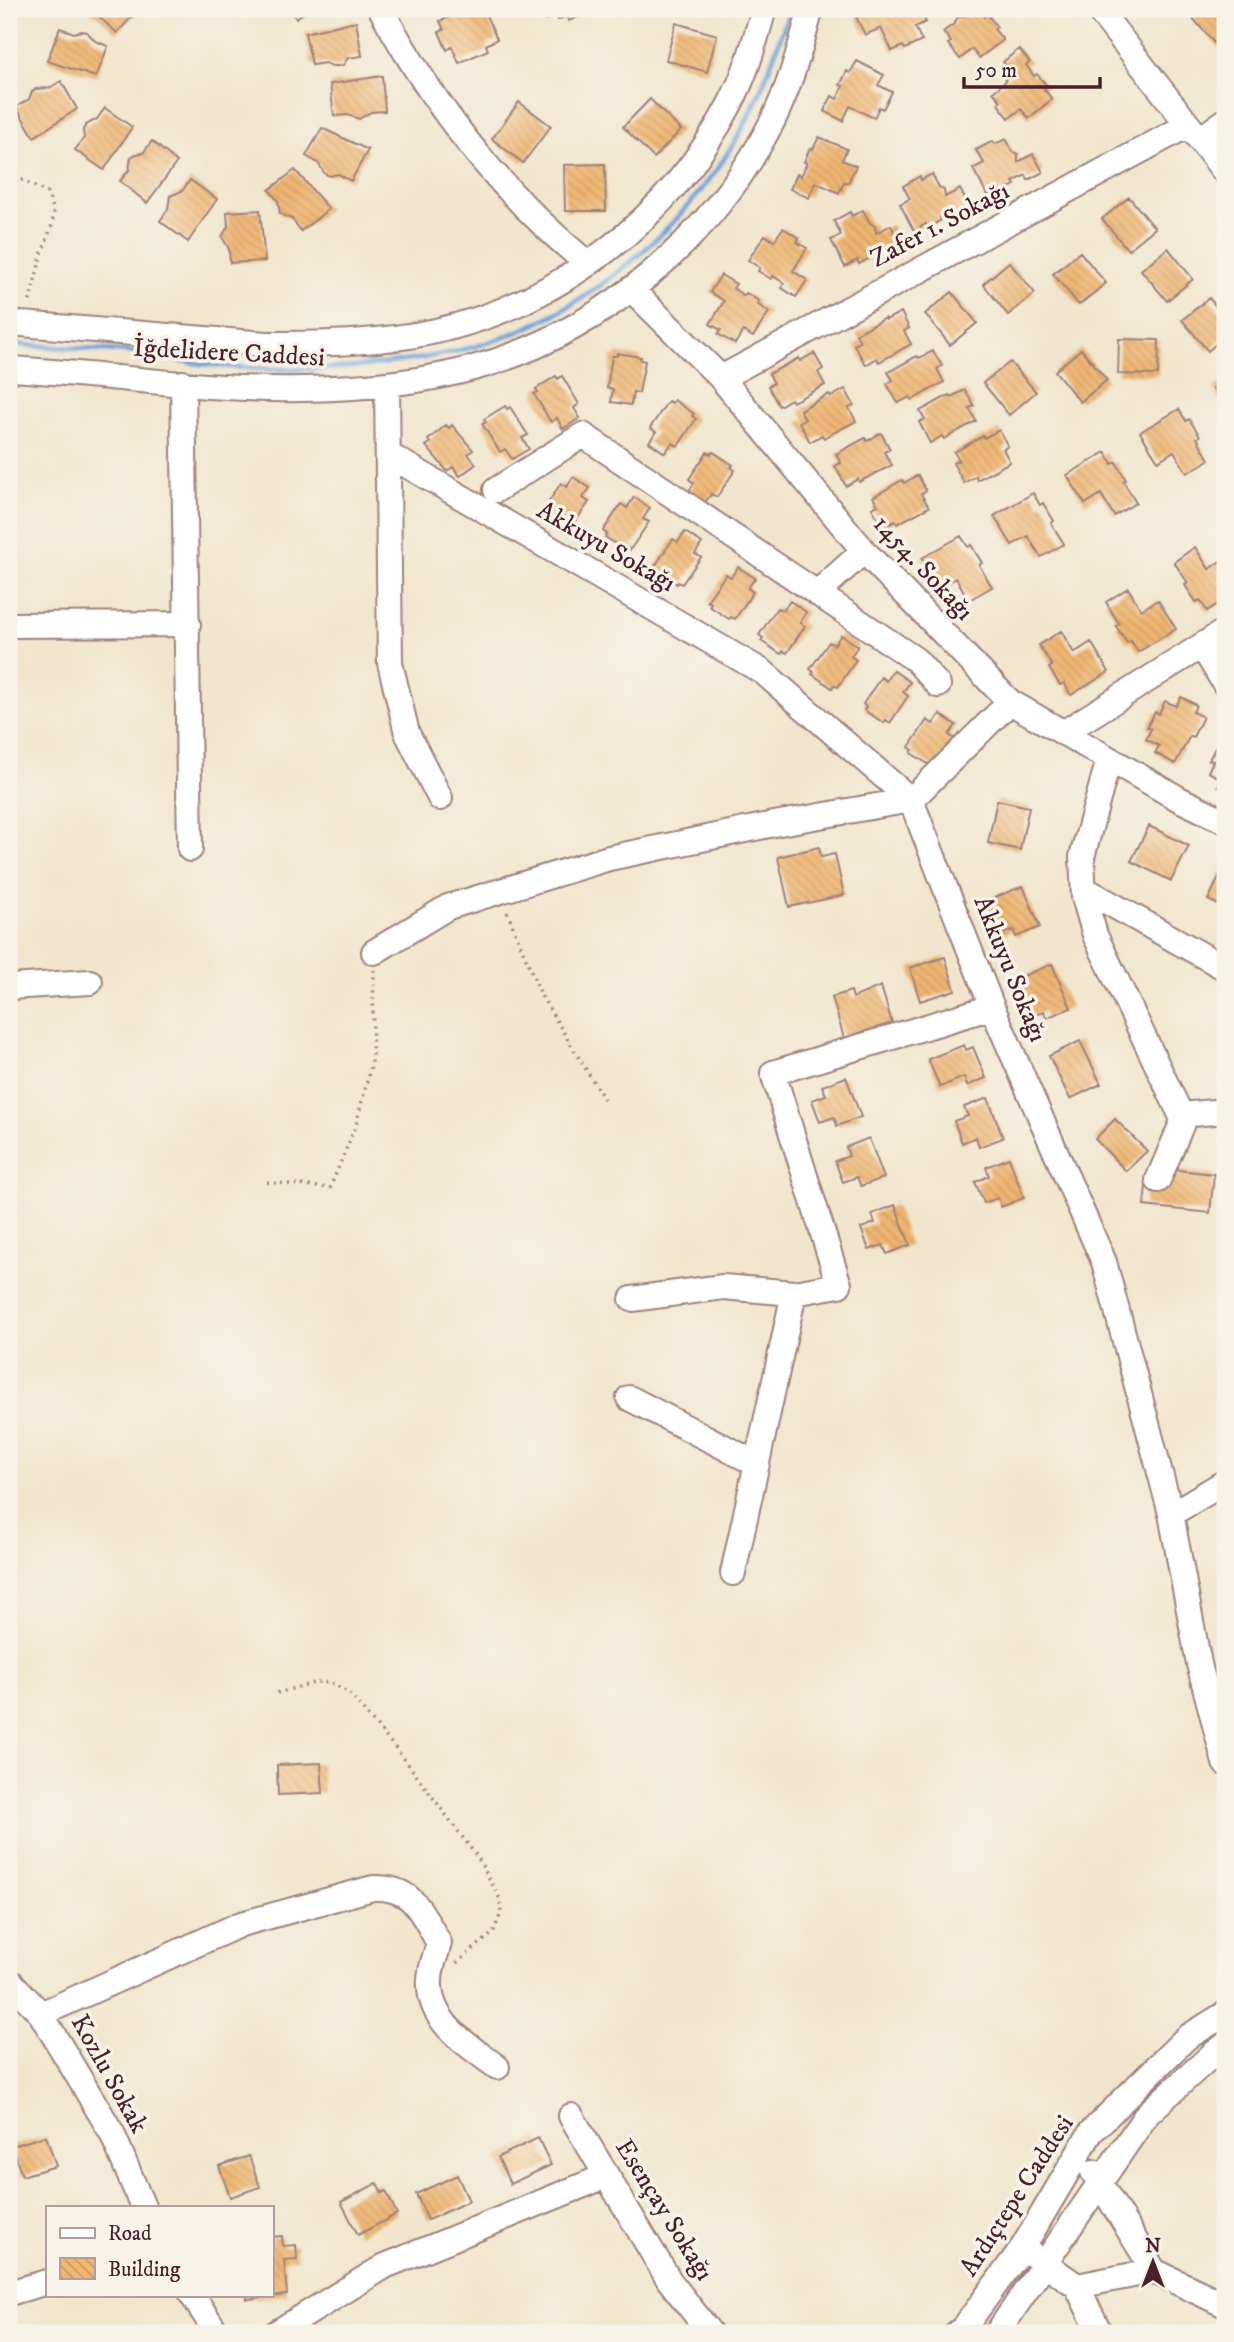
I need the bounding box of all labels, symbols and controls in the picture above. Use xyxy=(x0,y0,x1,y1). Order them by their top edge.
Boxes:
scale bar xyxy=(964,46,1101,90)
text: 50 m xyxy=(975,58,1017,84)
street label: Zafer 1. Sokağı xyxy=(865,175,1015,275)
street label: İğdelidere Caddesi xyxy=(132,331,326,374)
street label: Akkuyu Sokağı xyxy=(531,494,681,600)
street label: 1454. Sokağı xyxy=(866,508,980,628)
street label: Akkuyu Sokağı xyxy=(966,891,1054,1047)
street label: Kozlu Sokak xyxy=(63,2009,155,2139)
street label: Ardıçtepe Caddesi xyxy=(953,2109,1081,2283)
street label: Esençay Sokağı xyxy=(607,2133,721,2287)
legend xyxy=(46,2206,273,2296)
text: Road xyxy=(108,2221,152,2247)
north arrow xyxy=(1118,2226,1188,2296)
text: N xyxy=(1145,2235,1161,2258)
text: Building xyxy=(108,2257,181,2283)

